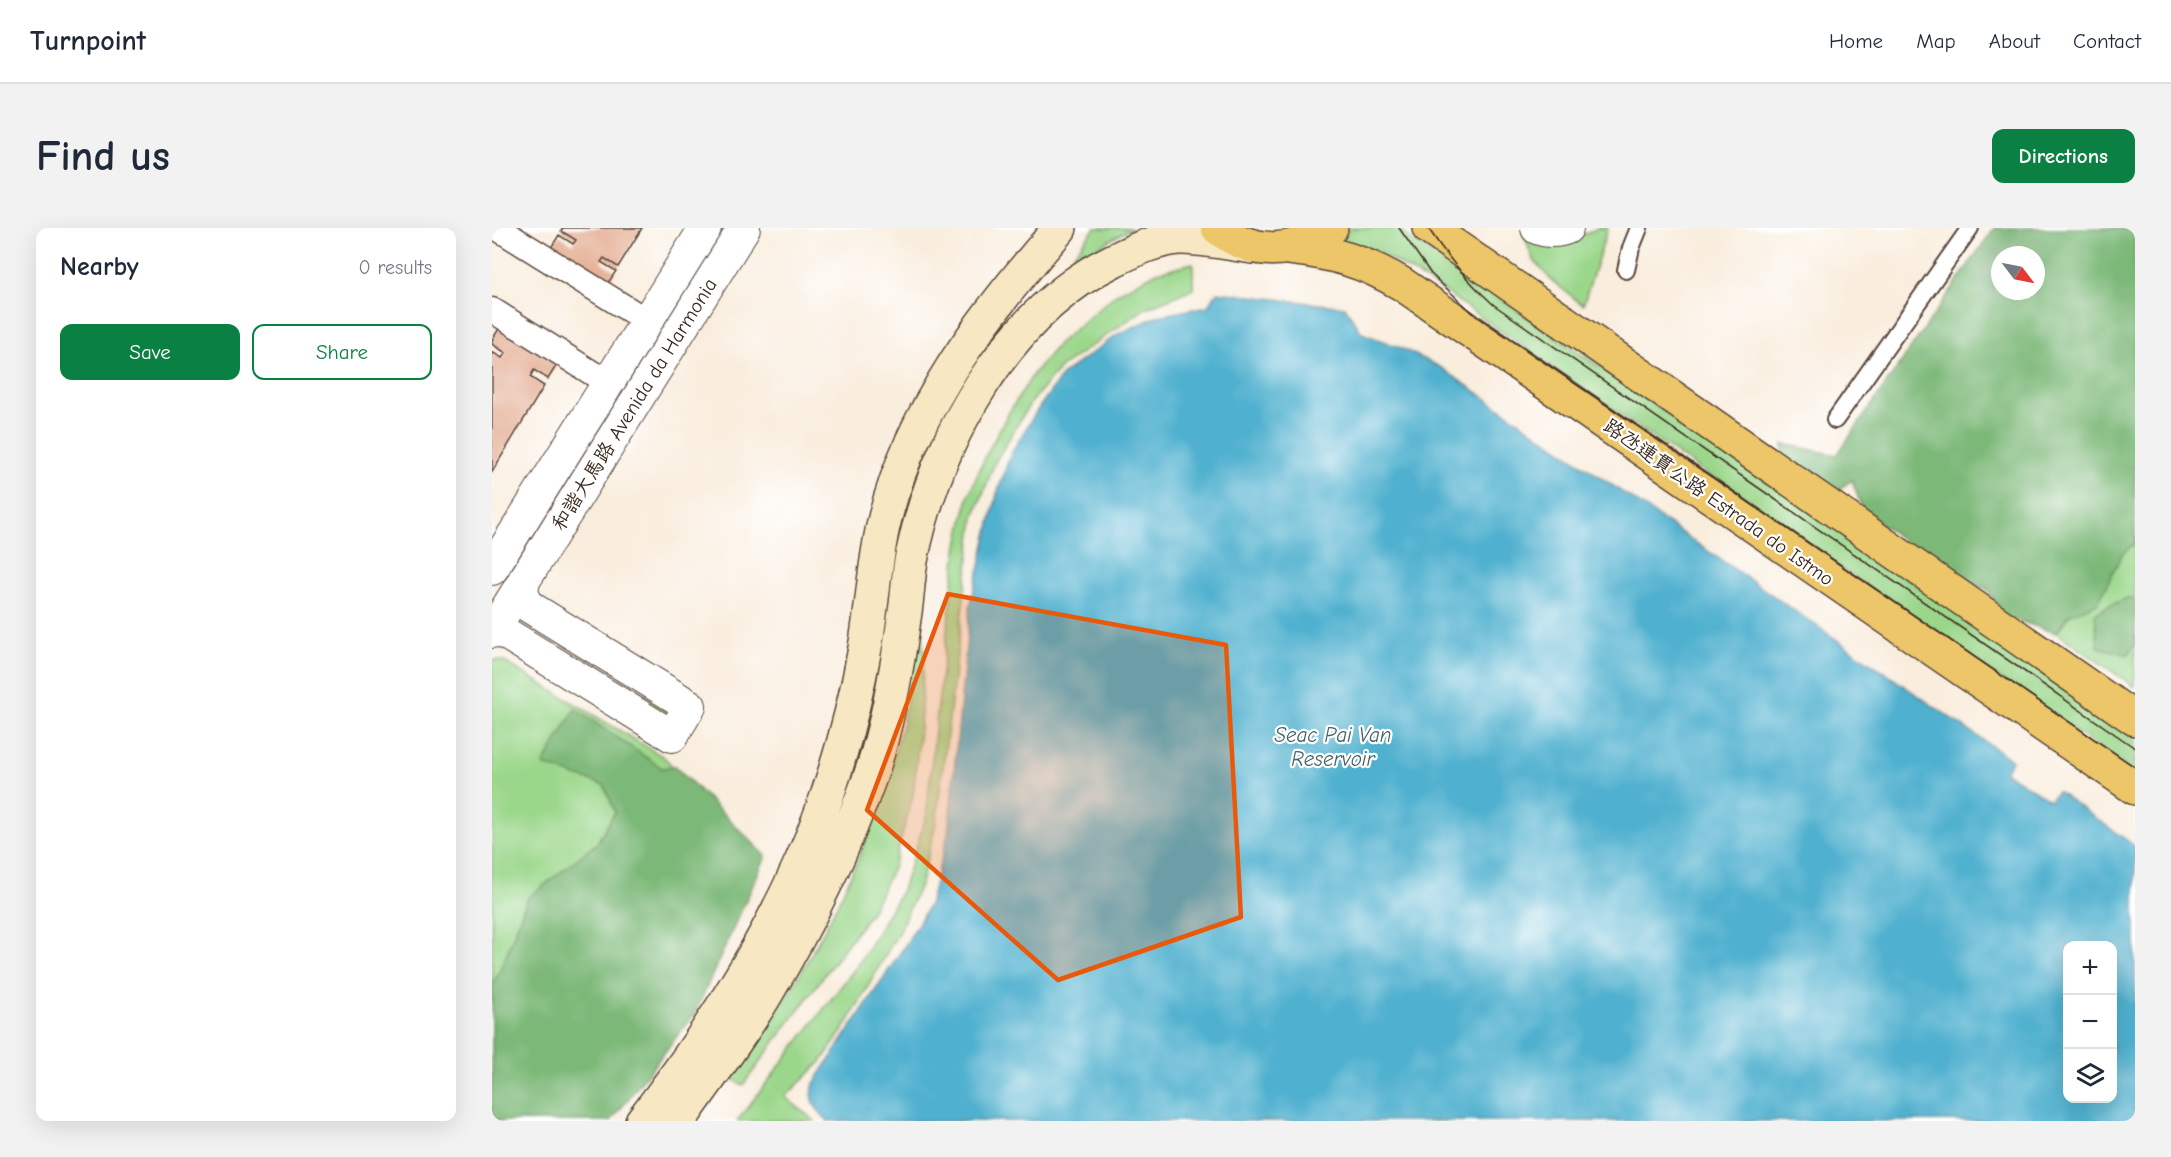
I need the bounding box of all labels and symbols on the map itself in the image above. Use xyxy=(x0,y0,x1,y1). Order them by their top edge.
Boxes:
north arrow xyxy=(1991,246,2045,300)
street label: 和諧大馬路 Avenida da Harmonia xyxy=(547,274,722,535)
street label: 路氹連貫公路 Estrada do Istmo xyxy=(1599,414,1838,591)
water label: Seac Pai Van Reservoir xyxy=(1274,723,1392,771)

